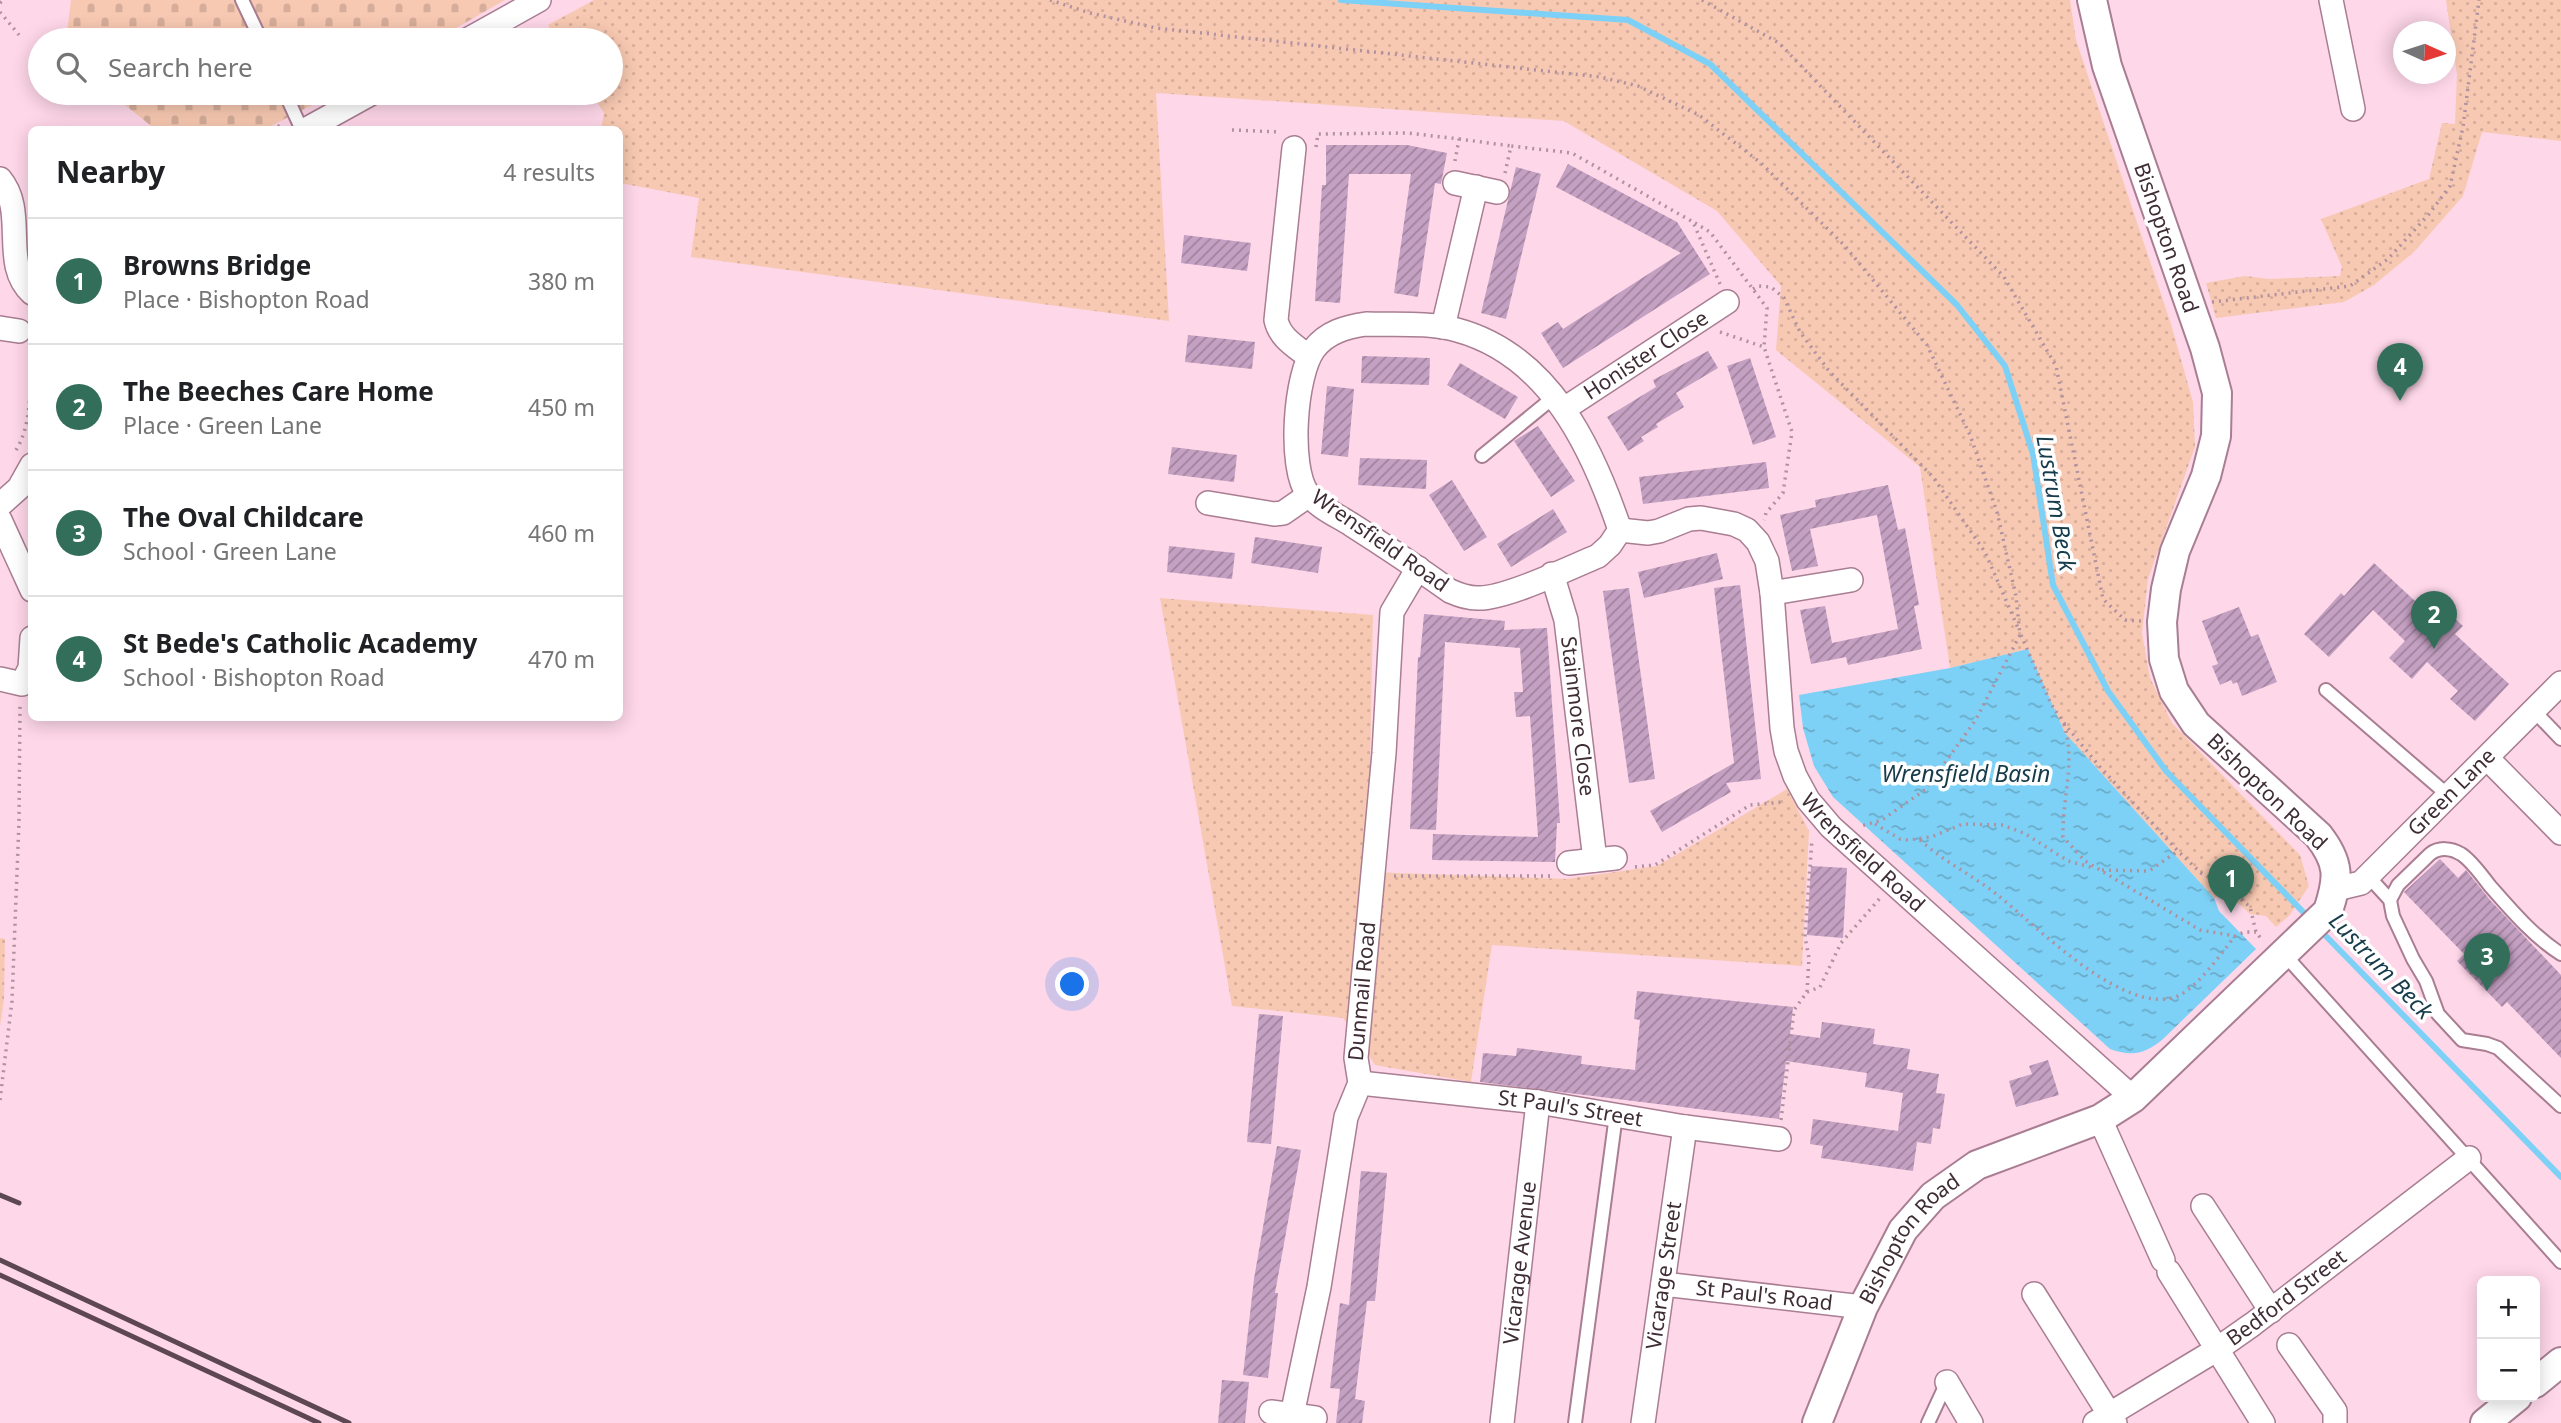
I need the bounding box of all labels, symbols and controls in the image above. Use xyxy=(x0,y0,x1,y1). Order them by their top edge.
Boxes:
north arrow xyxy=(2393,21,2456,84)
search box xyxy=(28,28,623,105)
icon: search xyxy=(52,48,90,86)
text: Search here xyxy=(108,49,253,85)
text: Nearby xyxy=(56,151,165,192)
text: 4 results xyxy=(503,156,595,188)
street label: Bishopton Road xyxy=(2128,159,2206,316)
text: Browns Bridge xyxy=(123,247,311,283)
text: 1 xyxy=(72,265,86,297)
text: 380 m xyxy=(528,265,595,297)
text: Place · Bishopton Road xyxy=(123,283,370,315)
street label: Honister Close xyxy=(1578,303,1713,406)
pin: 4 xyxy=(2377,343,2423,401)
text: The Beeches Care Home xyxy=(123,373,434,409)
text: 2 xyxy=(72,391,86,423)
text: 450 m xyxy=(528,391,595,423)
text: Place · Green Lane xyxy=(123,409,322,441)
water label: Lustrum Beck xyxy=(2029,432,2085,575)
street label: Wrensfield Road xyxy=(1307,482,1455,598)
text: The Oval Childcare xyxy=(123,499,364,535)
text: 3 xyxy=(72,517,86,549)
text: 460 m xyxy=(528,517,595,549)
text: School · Green Lane xyxy=(123,535,337,567)
pin: 2 xyxy=(2411,591,2457,649)
text: St Bede's Catholic Academy xyxy=(123,625,477,661)
street label: Stainmore Close xyxy=(1555,635,1602,798)
text: 4 xyxy=(72,643,86,675)
text: 470 m xyxy=(528,643,595,675)
text: School · Bishopton Road xyxy=(123,661,385,693)
street label: Bishopton Road xyxy=(2202,727,2334,856)
street label: Green Lane xyxy=(2401,742,2501,842)
water label: Wrensfield Basin xyxy=(1882,757,2050,789)
street label: Wrensfield Road xyxy=(1795,787,1931,918)
pin: 1 xyxy=(2208,855,2254,913)
water label: Lustrum Beck xyxy=(2322,905,2442,1027)
street label: Dunmail Road xyxy=(1341,920,1381,1062)
pin: 3 xyxy=(2464,933,2510,991)
your location xyxy=(1055,967,1089,1001)
street label: St Paul's Street xyxy=(1497,1083,1645,1133)
street label: Bishopton Road xyxy=(1852,1167,1965,1309)
street label: Vicarage Avenue xyxy=(1496,1180,1542,1346)
street label: Vicarage Street xyxy=(1639,1199,1687,1351)
street label: Bedford Street xyxy=(2220,1242,2352,1352)
street label: St Paul's Road xyxy=(1694,1273,1834,1316)
map controls xyxy=(2477,1276,2540,1402)
button: + xyxy=(2477,1276,2540,1339)
button: − xyxy=(2477,1339,2540,1402)

